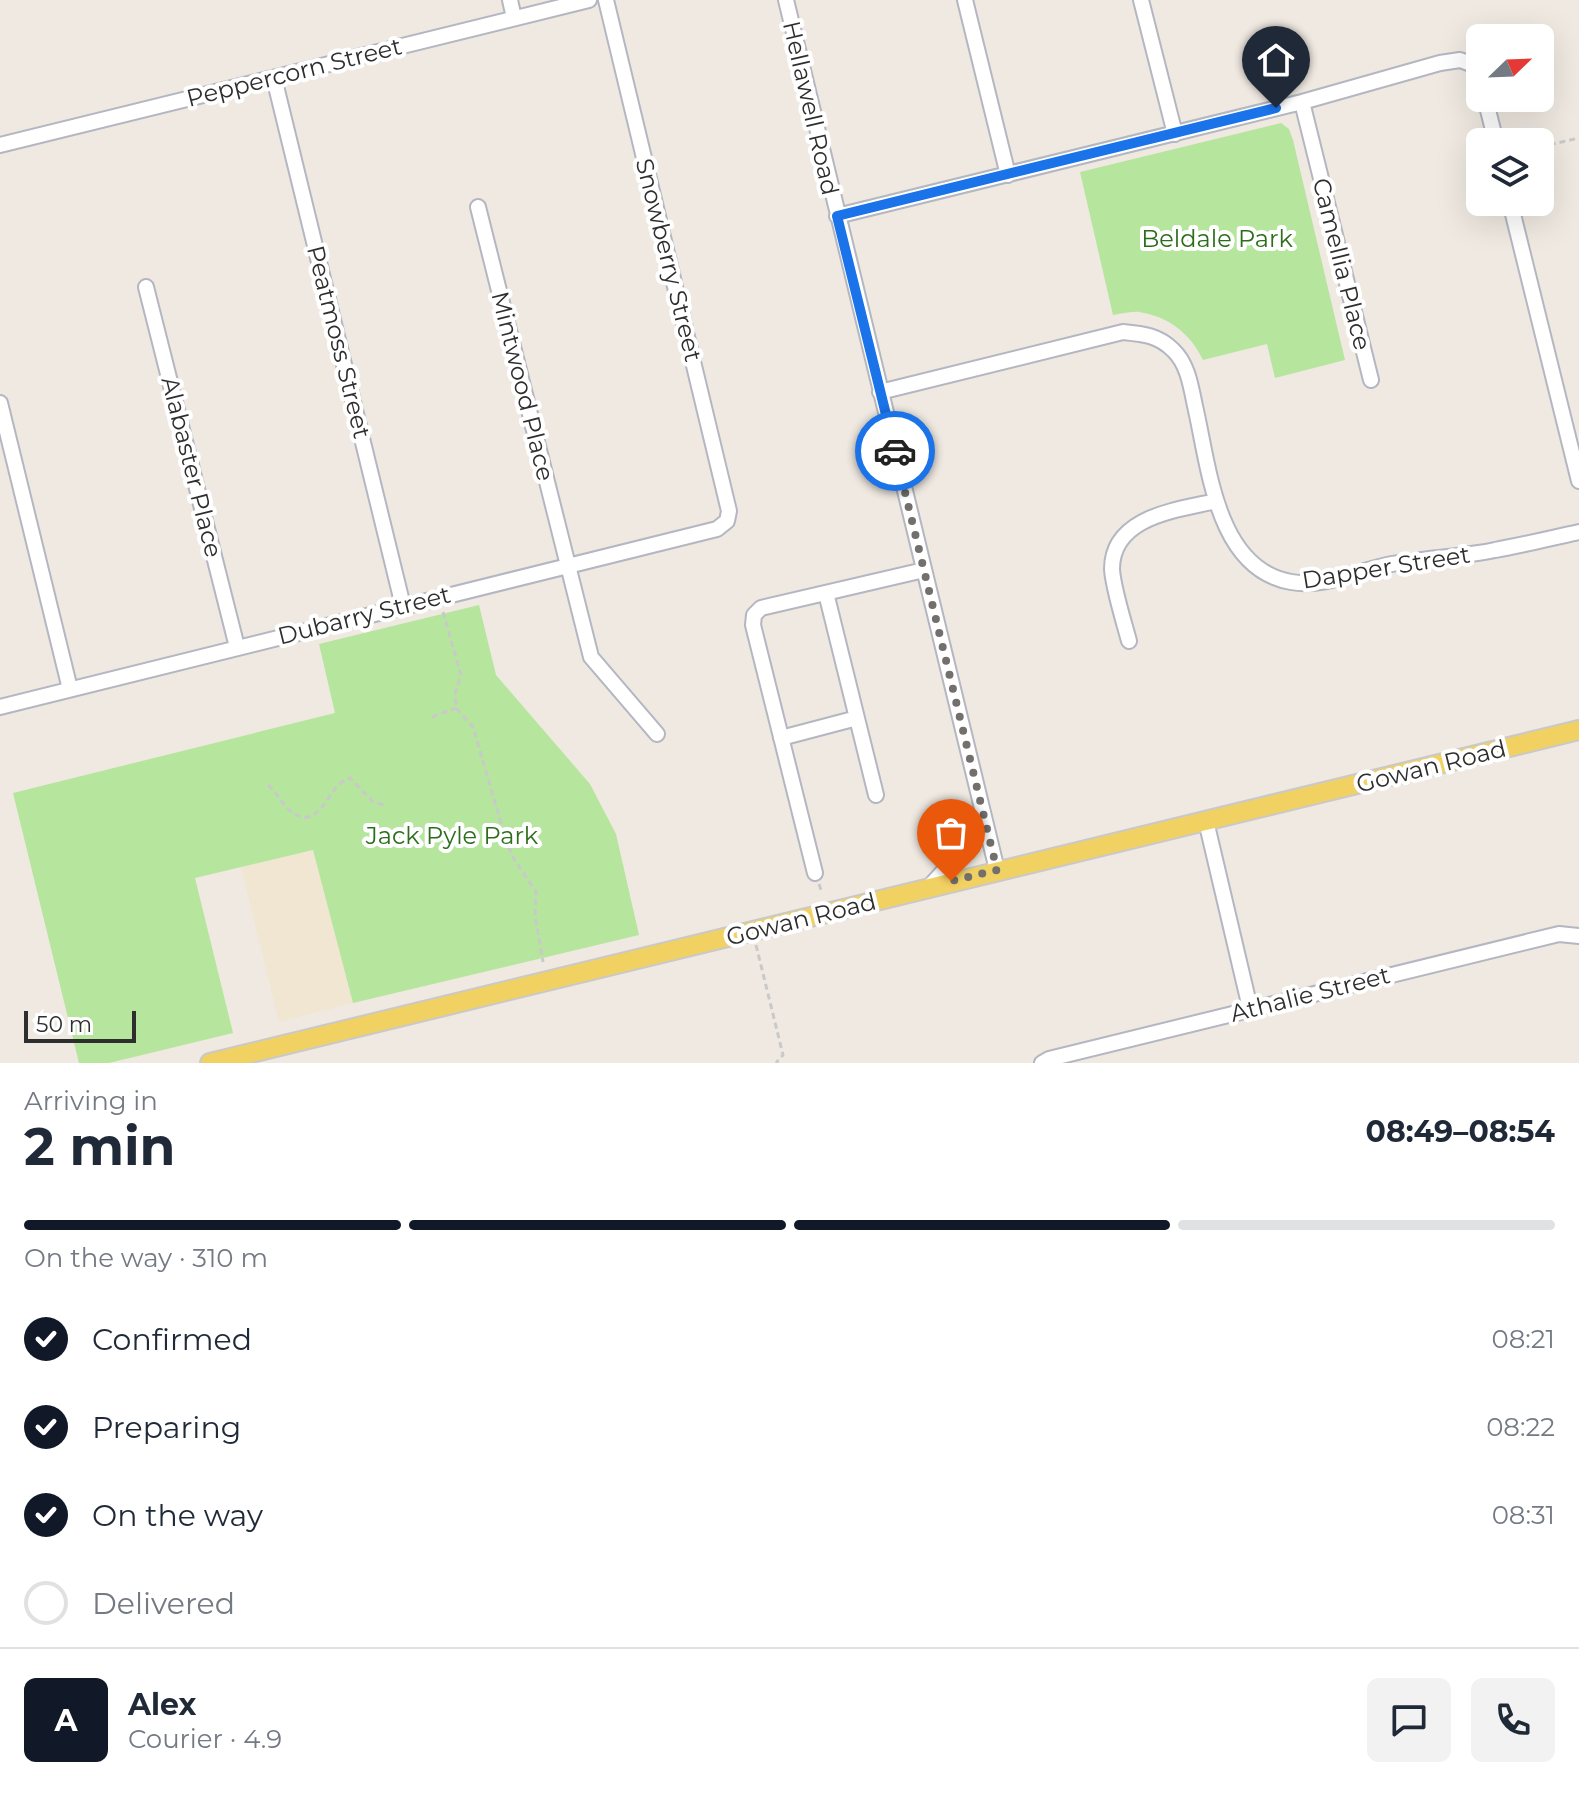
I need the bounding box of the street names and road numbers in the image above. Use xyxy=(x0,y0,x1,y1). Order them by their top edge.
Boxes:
street label: Hellawell Road xyxy=(777,18,845,198)
street label: Peppercorn Street xyxy=(183,31,405,113)
street label: Snowberry Street xyxy=(630,155,708,365)
street label: Camellia Place xyxy=(1307,175,1377,353)
street label: Peatmoss Street xyxy=(301,243,377,442)
street label: Mintwood Place xyxy=(485,288,561,484)
street label: Alabaster Place xyxy=(156,374,228,560)
street label: Dapper Street xyxy=(1300,539,1472,595)
street label: Dubarry Street xyxy=(275,579,454,650)
street label: Gowan Road xyxy=(1353,733,1509,799)
street label: Gowan Road xyxy=(723,886,879,952)
street label: Athalie Street xyxy=(1227,960,1393,1028)

